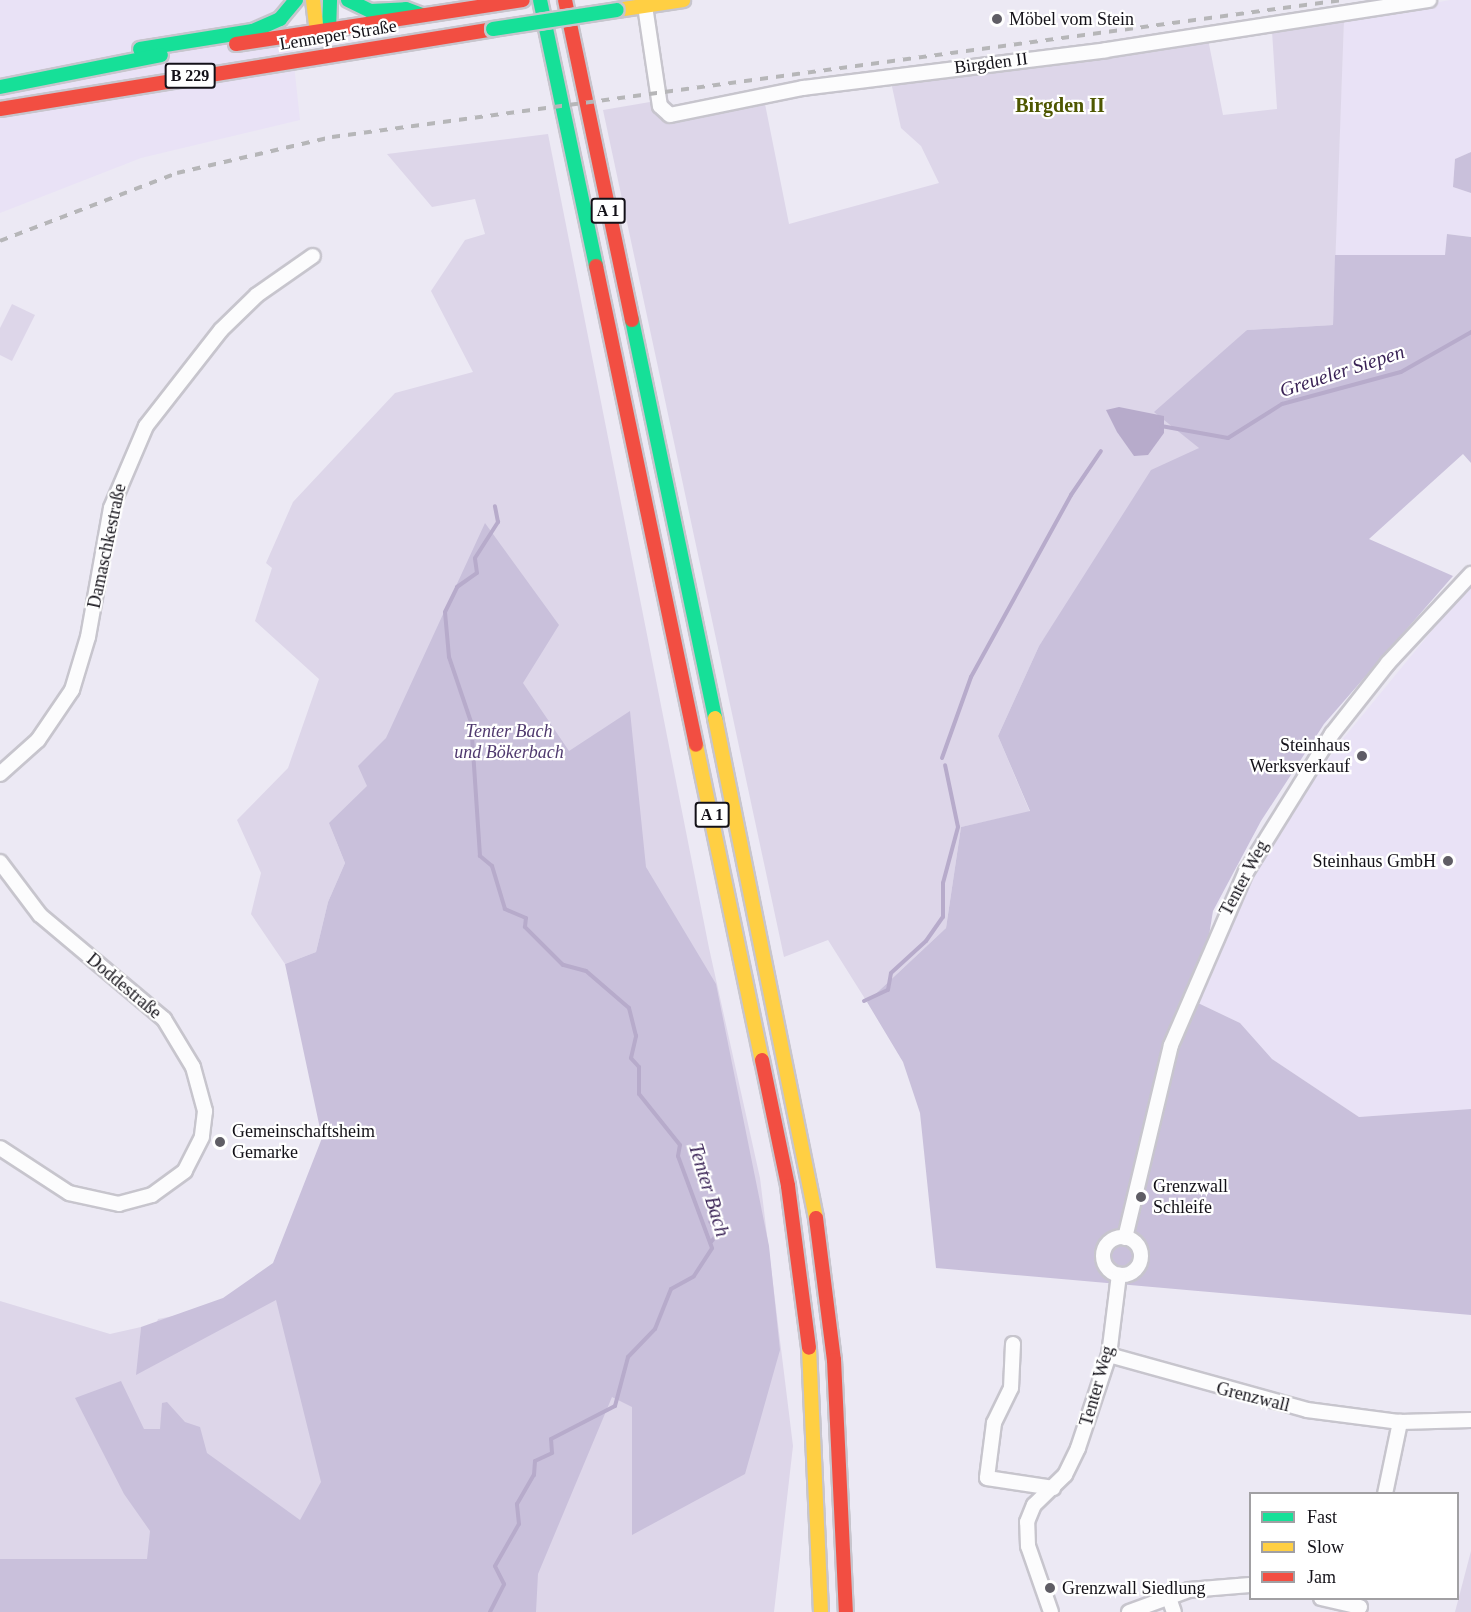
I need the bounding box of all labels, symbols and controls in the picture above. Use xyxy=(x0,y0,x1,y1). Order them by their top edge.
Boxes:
place label: Möbel vom Stein xyxy=(1009,8,1134,30)
marker: Möbel vom Stein xyxy=(990,12,1004,26)
street label: Lenneper Straße xyxy=(278,15,398,55)
street label: Birgden II xyxy=(953,48,1029,78)
road number: B 229 xyxy=(164,63,216,89)
district label: Birgden II xyxy=(1015,93,1105,117)
road number: A 1 xyxy=(590,198,626,224)
water label: Greueler Siepen xyxy=(1277,340,1407,402)
street label: Damaschkestraße xyxy=(83,482,131,610)
park label: Tenter Bach und Bökerbach xyxy=(454,721,564,764)
place label: Steinhaus Werksverkauf xyxy=(1249,735,1350,777)
marker: Steinhaus Werksverkauf xyxy=(1355,749,1369,763)
road number: A 1 xyxy=(694,802,730,828)
street label: Tenter Weg xyxy=(1215,836,1273,920)
place label: Steinhaus GmbH xyxy=(1313,850,1436,872)
marker: Steinhaus GmbH xyxy=(1441,854,1455,868)
street label: Doddestraße xyxy=(82,948,166,1024)
place label: Gemeinschaftsheim Gemarke xyxy=(232,1121,375,1164)
marker: Gemeinschaftsheim Gemarke xyxy=(213,1135,227,1149)
water label: Tenter Bach xyxy=(683,1140,735,1240)
place label: Grenzwall Schleife xyxy=(1153,1176,1228,1218)
marker: Grenzwall Schleife xyxy=(1134,1190,1148,1204)
street label: Tenter Weg xyxy=(1075,1343,1119,1429)
street label: Grenzwall xyxy=(1214,1377,1292,1417)
legend xyxy=(1249,1492,1459,1600)
text: Fast xyxy=(1307,1507,1337,1527)
text: Slow xyxy=(1307,1537,1344,1557)
text: Jam xyxy=(1307,1567,1336,1587)
place label: Grenzwall Siedlung xyxy=(1062,1577,1205,1599)
marker: Grenzwall Siedlung xyxy=(1043,1581,1057,1595)

